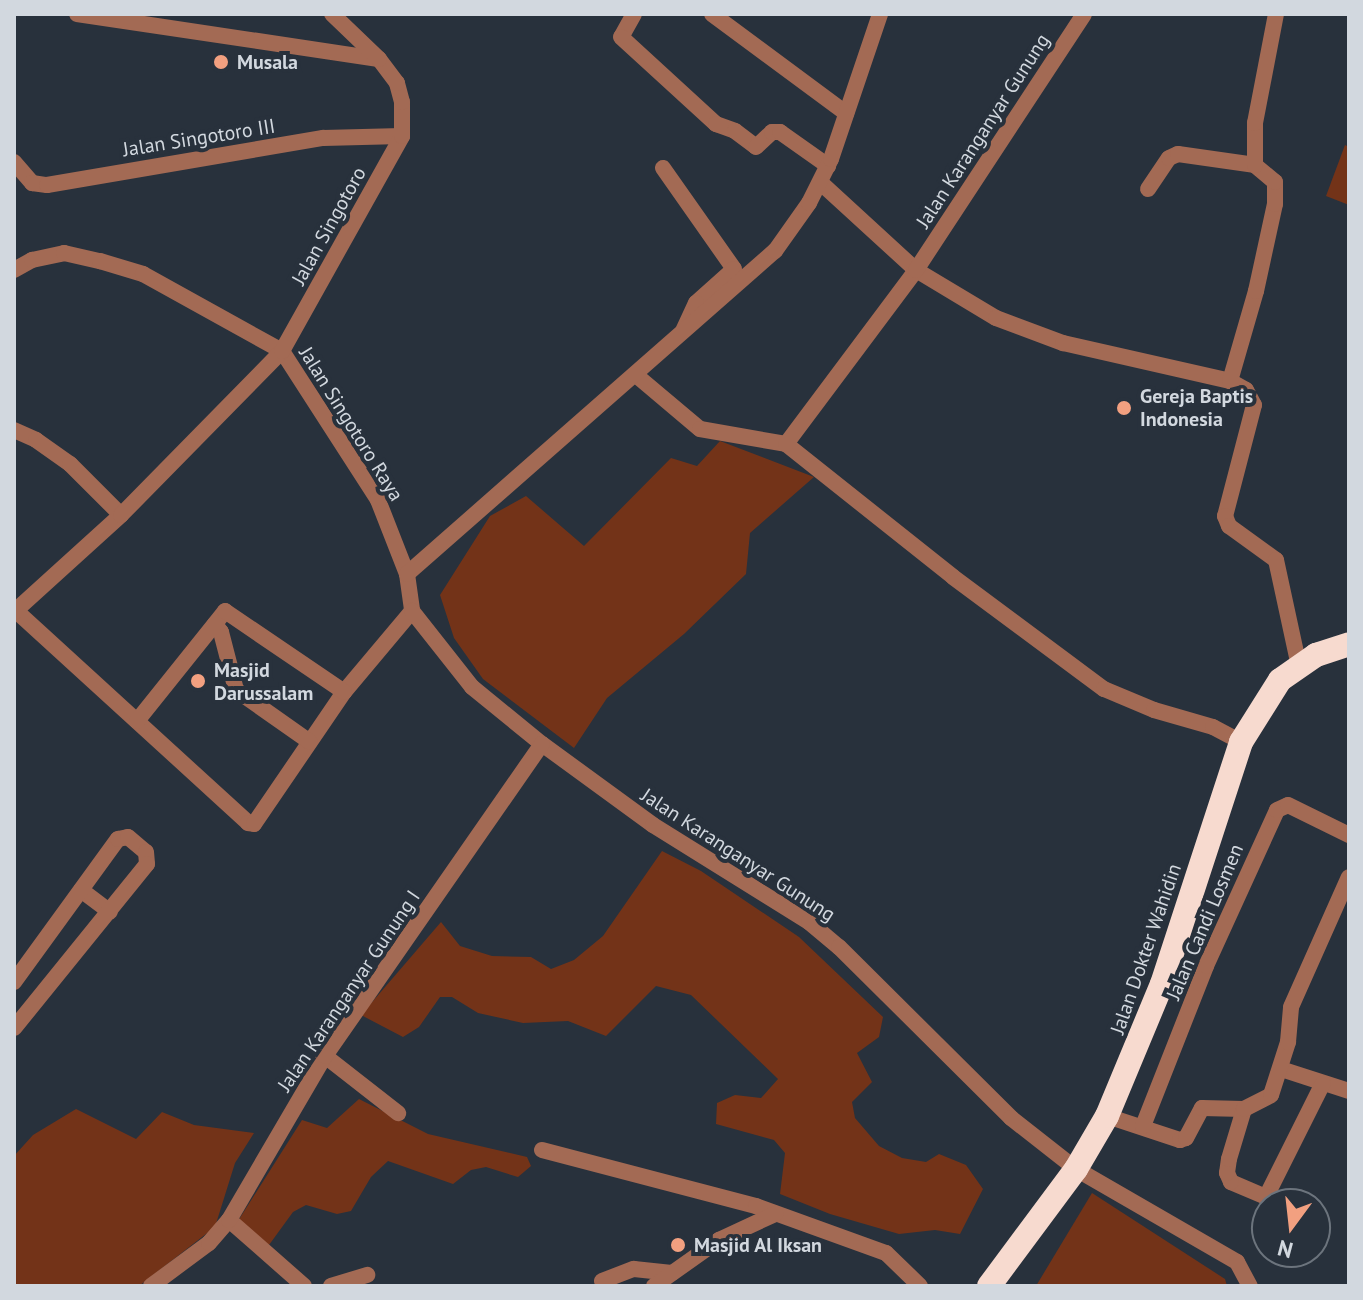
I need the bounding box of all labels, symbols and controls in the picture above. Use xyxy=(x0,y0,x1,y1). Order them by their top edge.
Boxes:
street label: Jalan Karanganyar Gunung xyxy=(911,30,1055,232)
place label: Musala xyxy=(237,50,298,74)
marker: Musala xyxy=(212,53,230,71)
street label: Jalan Singotoro III xyxy=(121,114,277,162)
street label: Jalan Singotoro xyxy=(287,163,371,289)
street label: Jalan Singotoro Raya xyxy=(294,343,408,505)
place label: Gereja Baptis Indonesia xyxy=(1140,384,1253,431)
marker: Gereja Baptis Indonesia xyxy=(1115,399,1133,417)
place label: Masjid Darussalam xyxy=(214,658,313,705)
marker: Masjid Darussalam xyxy=(189,672,207,690)
street label: Jalan Karanganyar Gunung xyxy=(637,783,839,927)
street label: Jalan Candi Losmen xyxy=(1161,841,1249,1003)
street label: Jalan Dokter Wahidin xyxy=(1106,860,1186,1038)
street label: Jalan Karanganyar Gunung I xyxy=(273,886,425,1096)
north arrow xyxy=(1251,1188,1331,1268)
place label: Masjid Al Iksan xyxy=(694,1233,823,1257)
text: N xyxy=(1275,1234,1296,1265)
marker: Masjid Al Iksan xyxy=(669,1236,687,1254)

